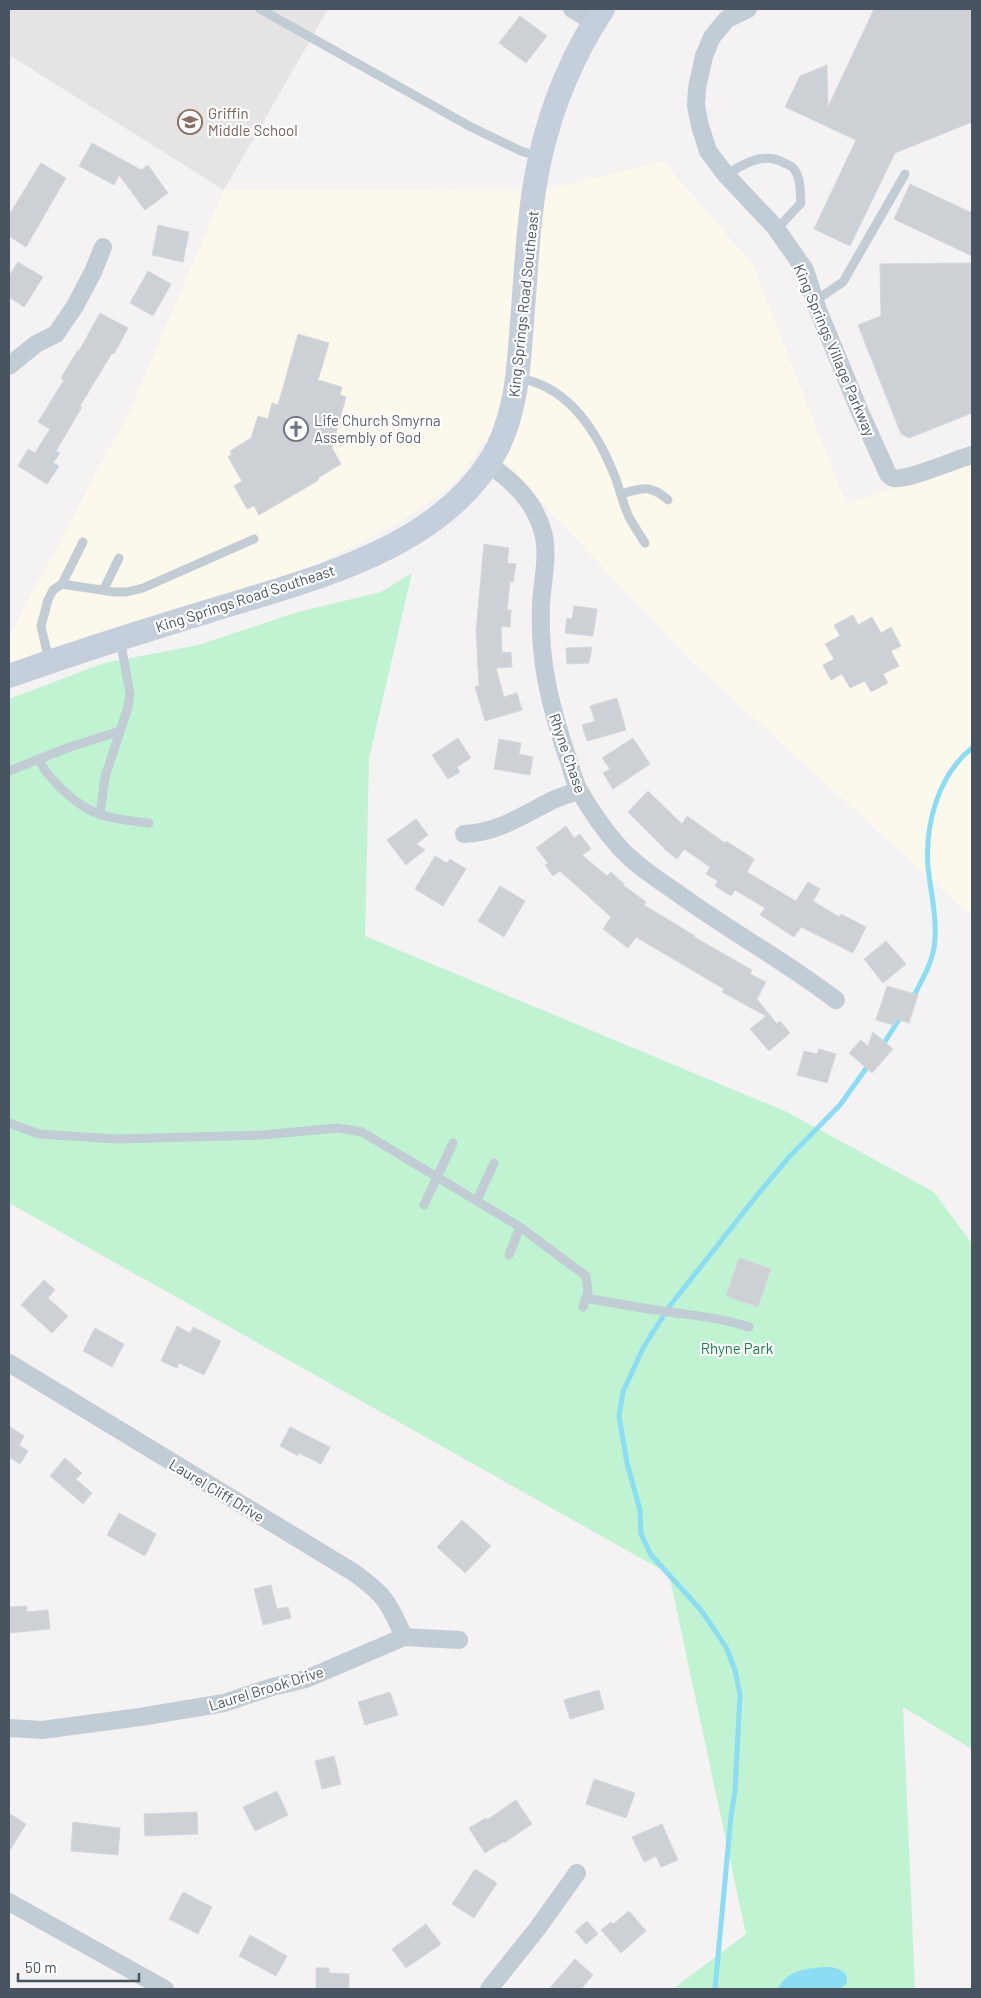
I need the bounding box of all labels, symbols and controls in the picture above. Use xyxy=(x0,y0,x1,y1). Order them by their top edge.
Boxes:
place label: Griffin Middle School xyxy=(208,104,298,139)
school or university icon: Griffin Middle School xyxy=(177,109,203,135)
street label: King Springs Road Southeast xyxy=(504,210,542,398)
street label: King Springs Village Parkway xyxy=(790,261,880,439)
place label: Life Church Smyrna Assembly of God xyxy=(314,411,441,446)
church icon: Life Church Smyrna Assembly of God xyxy=(283,416,309,442)
street label: King Springs Road Southeast xyxy=(153,560,337,636)
street label: Rhyne Chase xyxy=(546,711,590,795)
park label: Rhyne Park xyxy=(701,1339,774,1357)
street label: Laurel Cliff Drive xyxy=(166,1455,268,1525)
street label: Laurel Brook Drive xyxy=(206,1662,326,1714)
scale bar xyxy=(18,1950,139,1982)
text: 50 m xyxy=(25,1958,57,1976)

